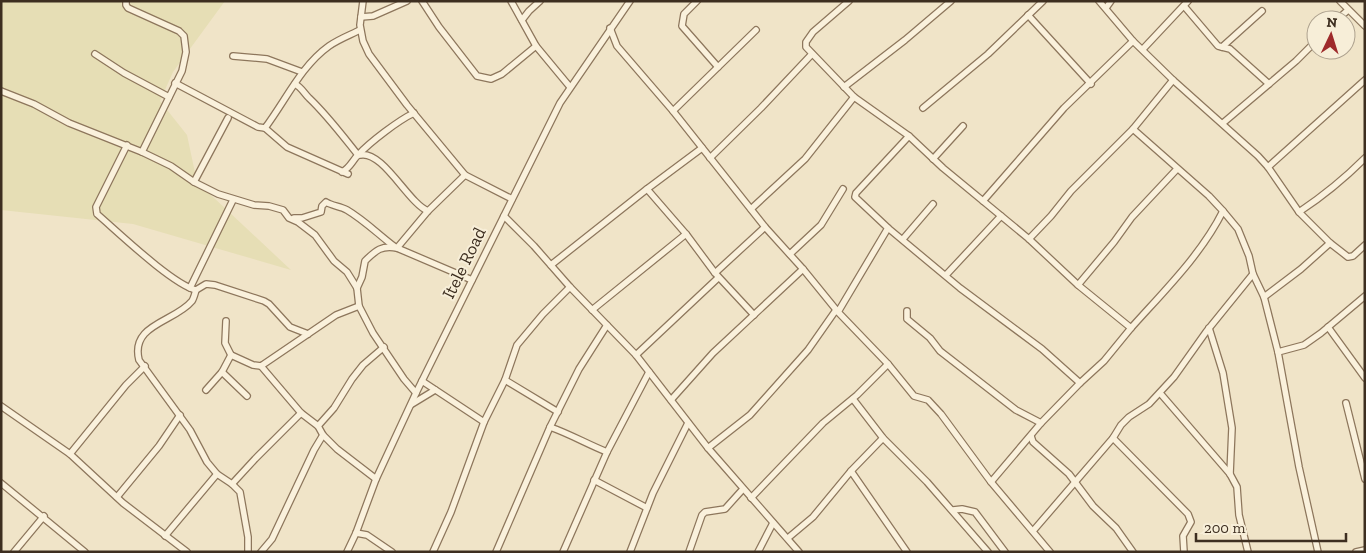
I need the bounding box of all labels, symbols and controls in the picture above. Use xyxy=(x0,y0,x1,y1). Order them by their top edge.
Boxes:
north arrow xyxy=(1306,10,1356,60)
text: N xyxy=(1326,14,1338,31)
street label: Itele Road xyxy=(437,224,491,302)
scale bar xyxy=(1196,510,1346,542)
text: 200 m xyxy=(1204,519,1245,537)

